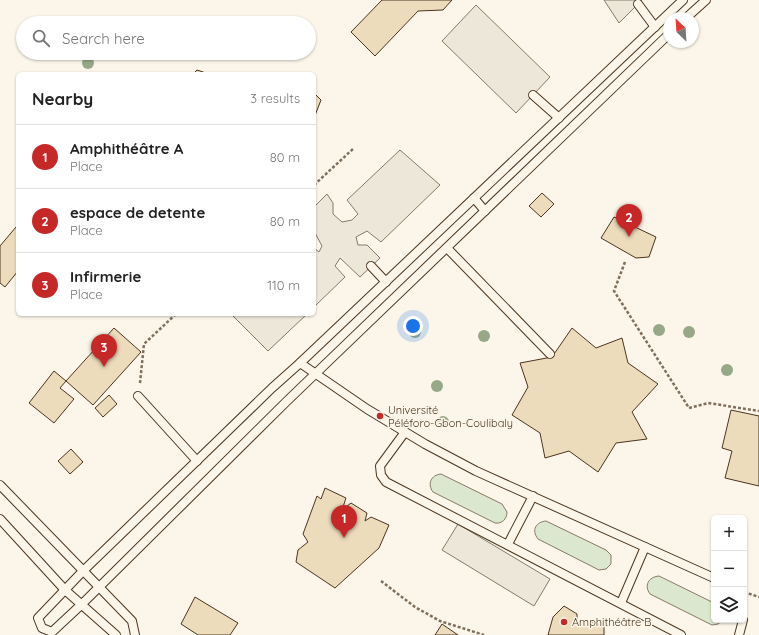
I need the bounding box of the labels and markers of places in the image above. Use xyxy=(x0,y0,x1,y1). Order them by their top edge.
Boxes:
pin: 2 xyxy=(616,204,642,237)
pin: 3 xyxy=(91,334,117,367)
place label: Université Péléforo-Gbon-Coulibaly xyxy=(388,403,513,430)
marker: Université Péléforo-Gbon-Coulibaly xyxy=(375,411,385,421)
pin: 1 xyxy=(331,505,357,538)
place label: Amphithéâtre B xyxy=(572,615,651,629)
marker: Amphithéâtre B xyxy=(559,617,569,627)

